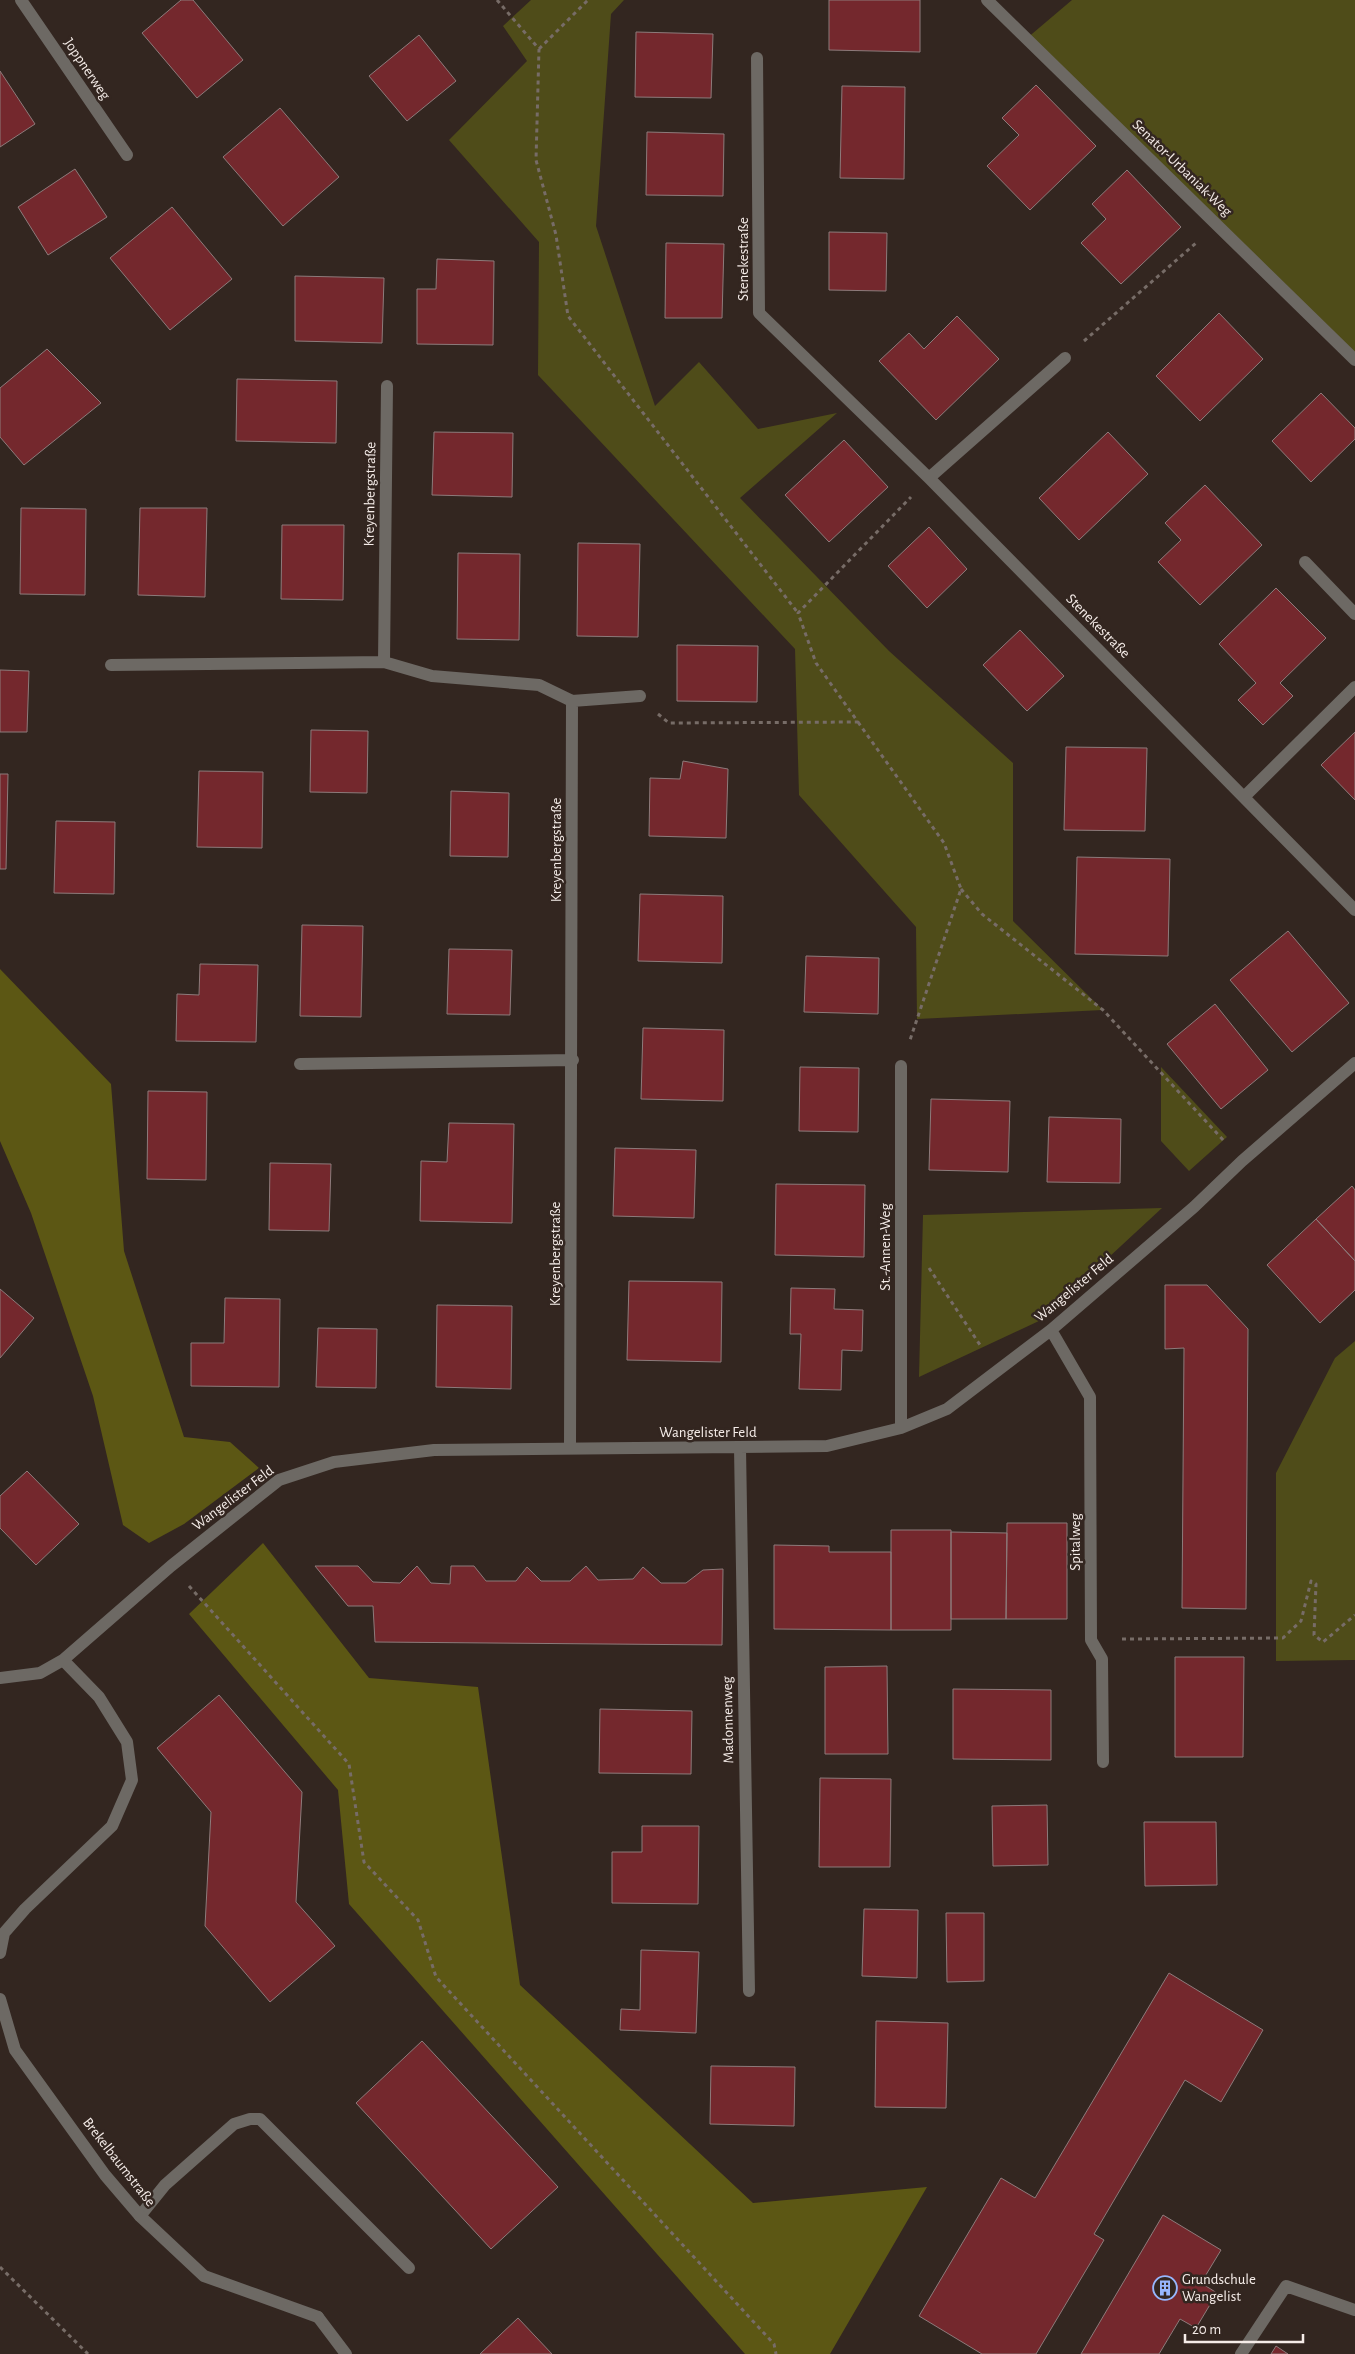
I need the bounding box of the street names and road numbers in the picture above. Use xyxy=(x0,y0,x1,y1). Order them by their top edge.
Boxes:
street label: Joppnerweg xyxy=(61,36,113,103)
street label: Senator-Urbaniak-Weg xyxy=(1129,117,1235,220)
street label: Stenekestraße xyxy=(736,217,751,301)
street label: Kreyenbergstraße xyxy=(362,441,378,546)
street label: Stenekestraße xyxy=(1063,591,1133,661)
street label: Kreyenbergstraße xyxy=(549,798,564,902)
street label: Kreyenbergstraße xyxy=(548,1202,563,1306)
street label: St.-Annen-Weg xyxy=(878,1203,893,1291)
street label: Wangelister Feld xyxy=(1032,1251,1116,1325)
street label: Wangelister Feld xyxy=(659,1425,757,1440)
street label: Wangelister Feld xyxy=(190,1463,277,1533)
street label: Spitalweg xyxy=(1068,1512,1083,1571)
street label: Madonnenweg xyxy=(720,1676,736,1764)
street label: Brekelbaumstraße xyxy=(80,2115,158,2209)

